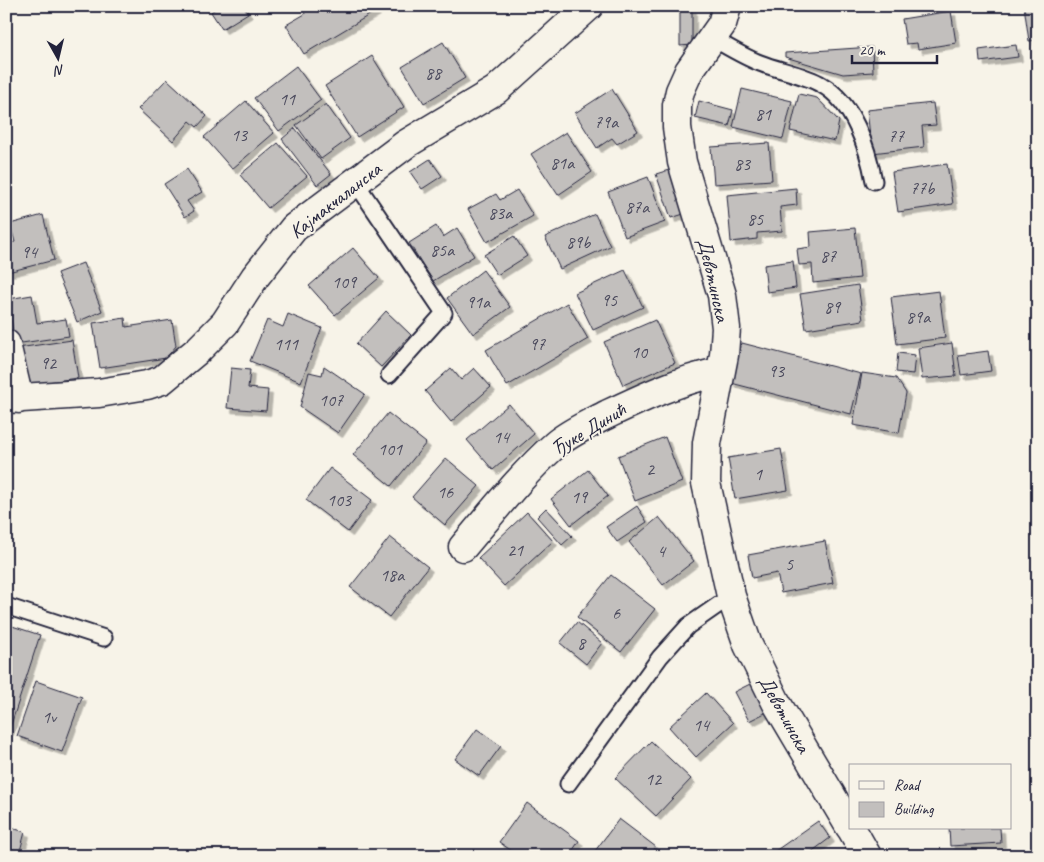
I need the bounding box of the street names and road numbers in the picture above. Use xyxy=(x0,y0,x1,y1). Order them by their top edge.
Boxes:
street label: Кајмакчаланска xyxy=(284,156,387,244)
street label: Девотинска xyxy=(692,236,736,325)
street label: Ђуке Динић xyxy=(546,397,632,462)
street label: Девотинска xyxy=(753,671,817,758)

